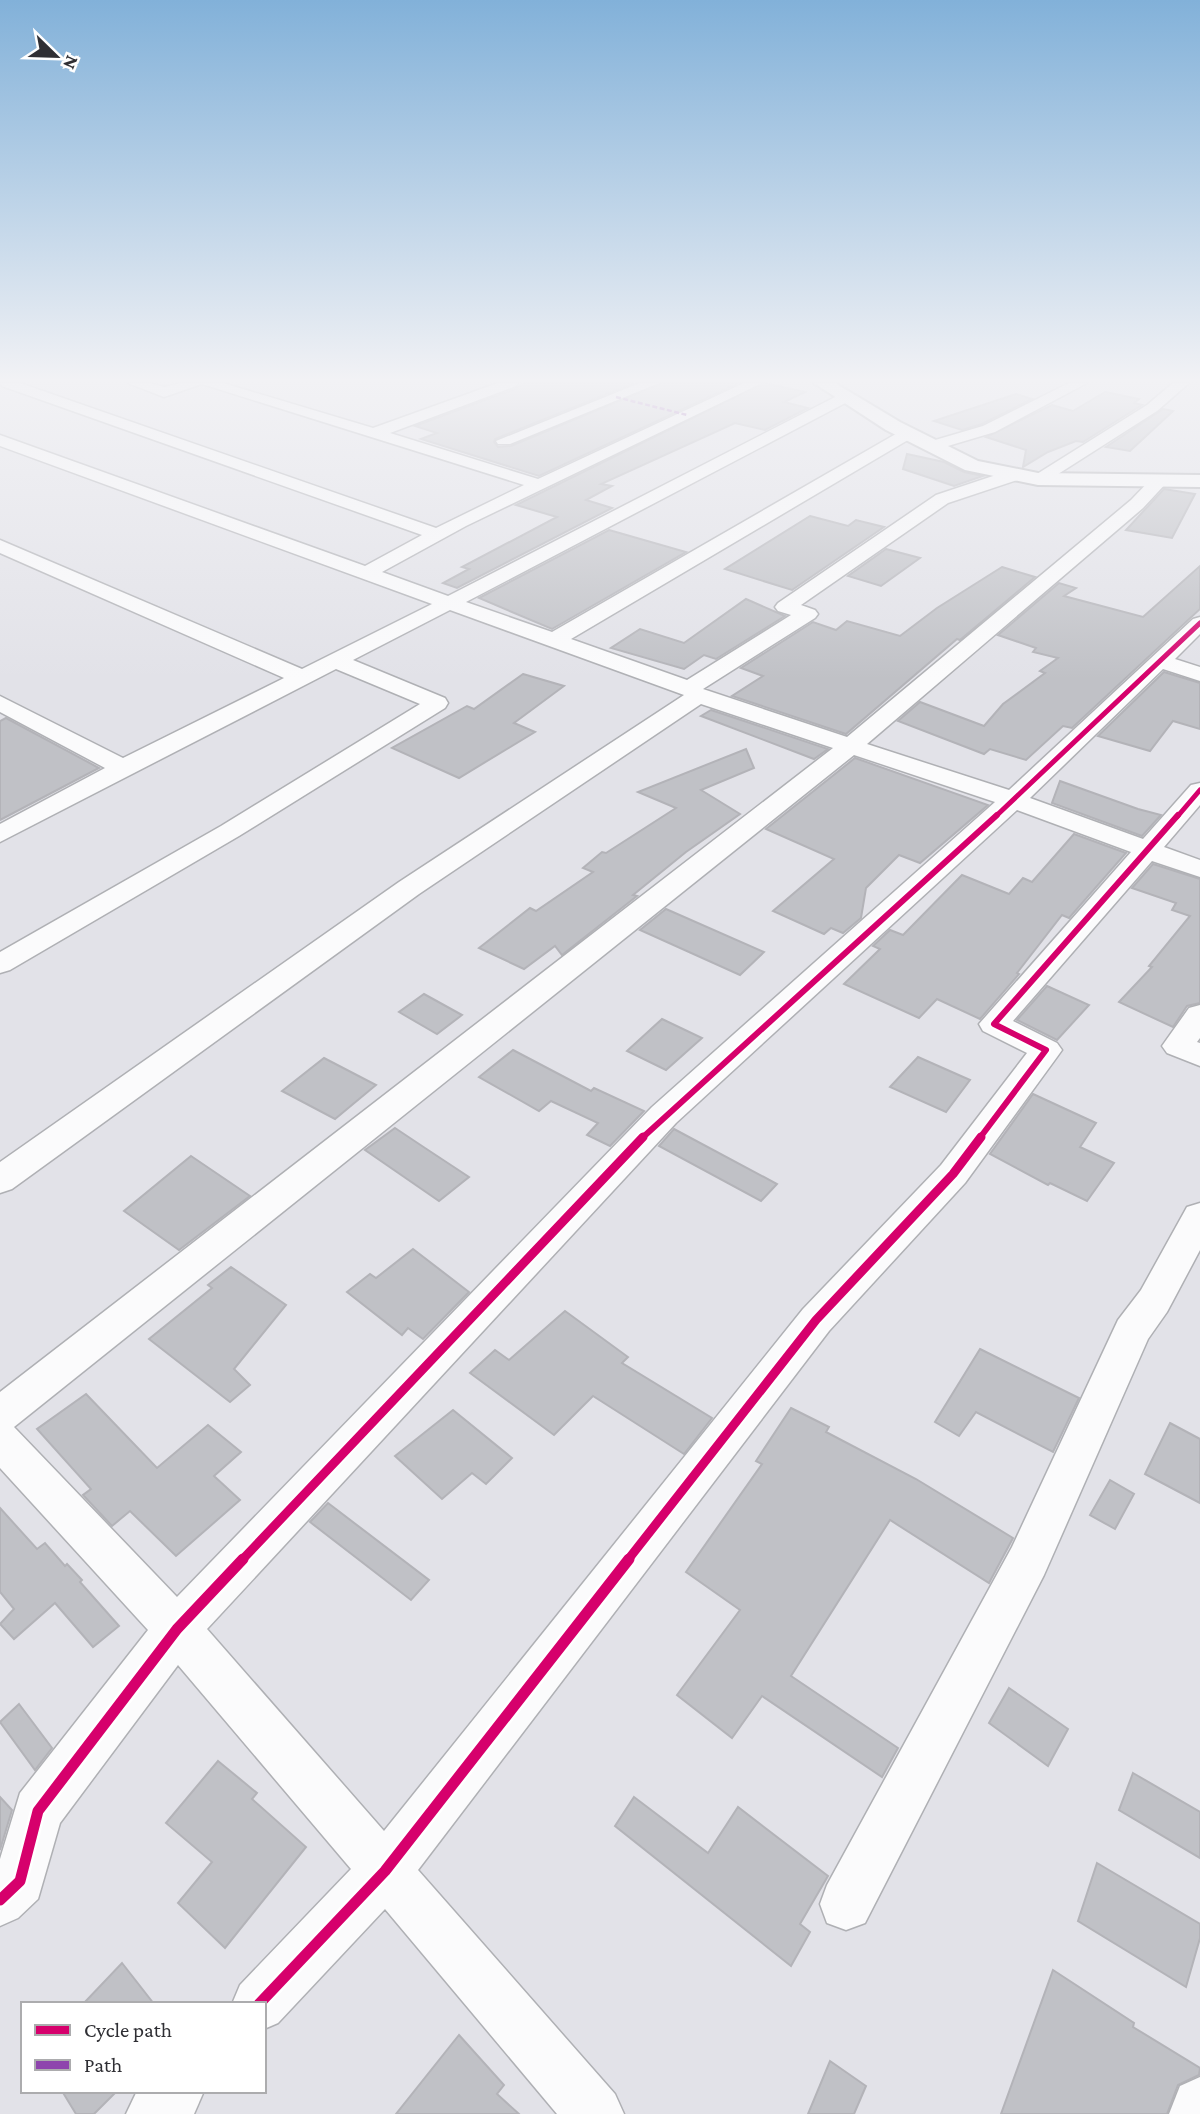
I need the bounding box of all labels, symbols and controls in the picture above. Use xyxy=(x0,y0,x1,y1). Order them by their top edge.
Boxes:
north arrow xyxy=(21,21,91,91)
text: N xyxy=(59,52,83,73)
legend xyxy=(21,2002,266,2093)
text: Cycle path xyxy=(84,2018,172,2042)
text: Path xyxy=(84,2053,122,2077)

